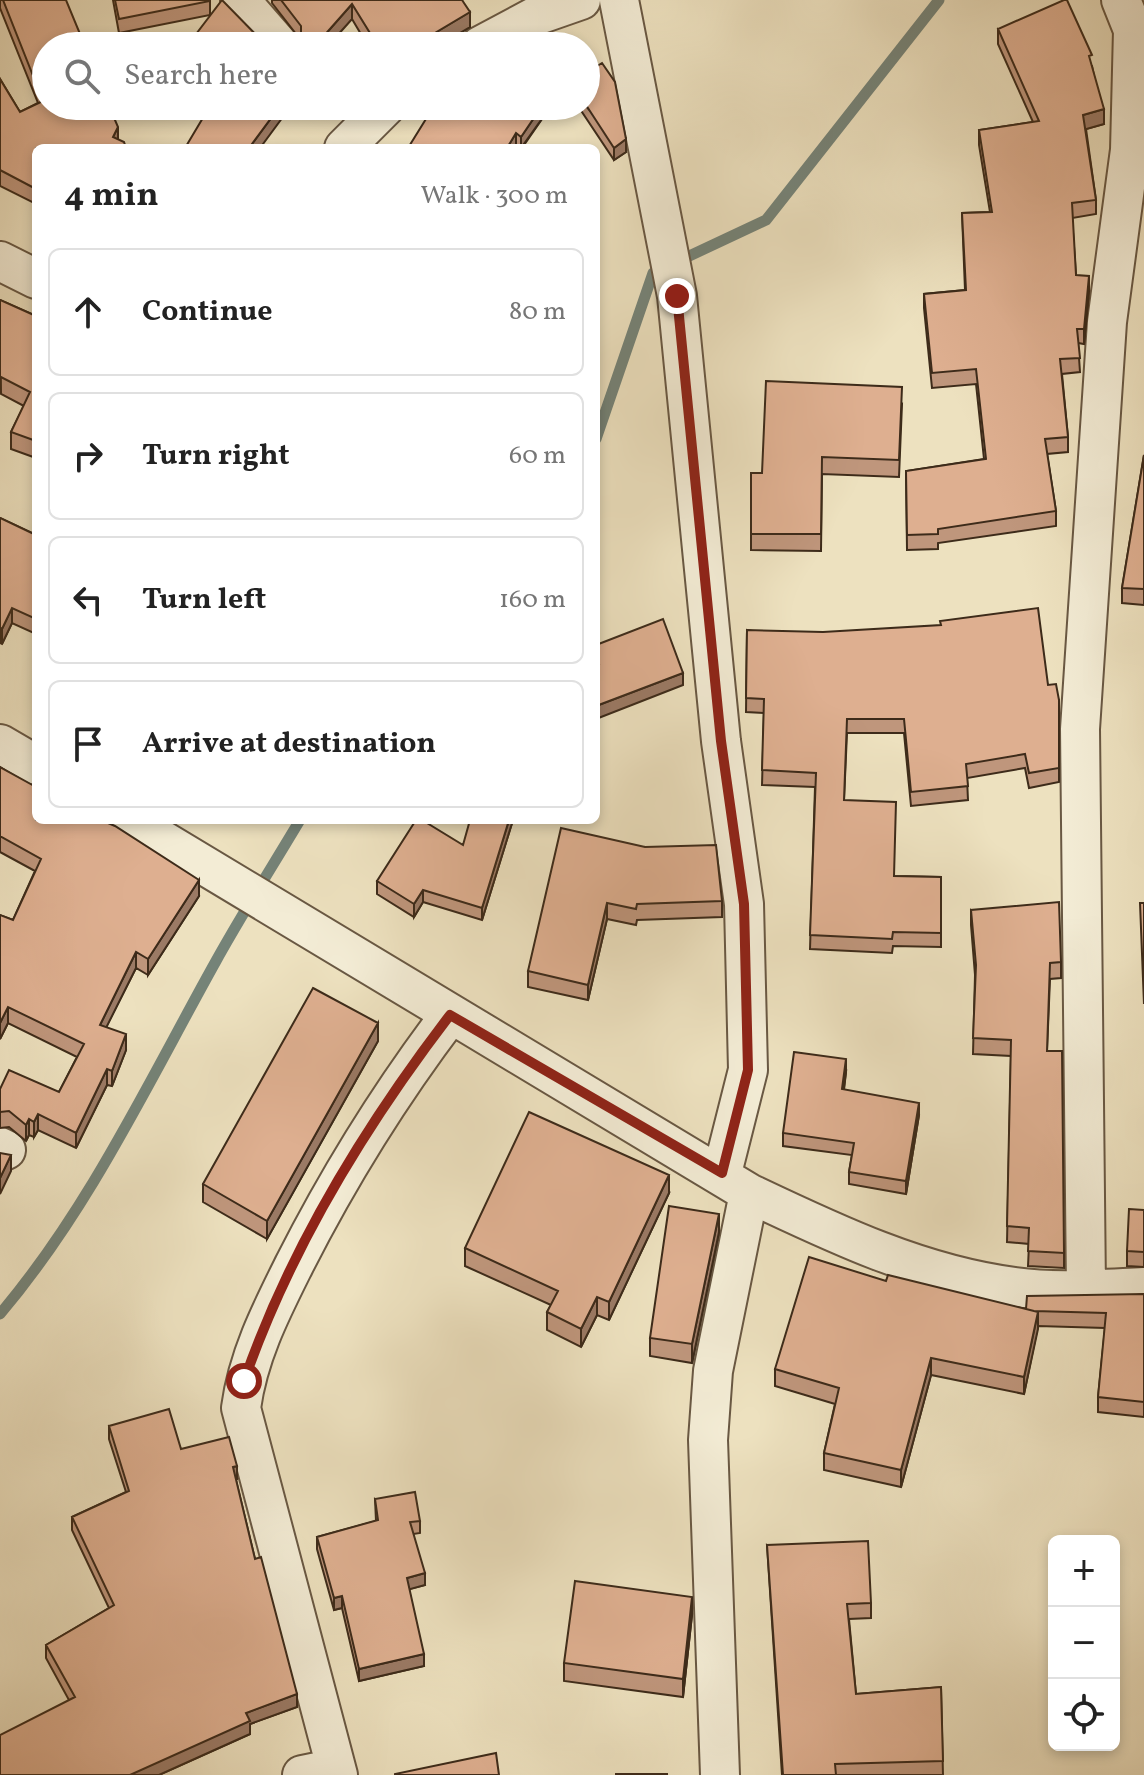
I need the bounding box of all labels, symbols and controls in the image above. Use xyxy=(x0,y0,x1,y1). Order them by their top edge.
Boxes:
search box xyxy=(32,32,600,120)
icon: search xyxy=(60,54,104,98)
text: Search here xyxy=(124,55,278,97)
text: 4 min xyxy=(64,173,159,220)
text: Walk · 300 m xyxy=(421,178,568,214)
route end xyxy=(659,278,695,314)
icon: ahead xyxy=(66,290,110,334)
text: Continue xyxy=(142,291,273,333)
text: 80 m xyxy=(509,294,566,330)
icon: right xyxy=(66,434,110,478)
text: Turn right xyxy=(142,435,290,477)
text: 60 m xyxy=(509,438,566,474)
icon: left xyxy=(66,578,110,622)
text: Turn left xyxy=(142,579,266,621)
text: 160 m xyxy=(499,582,566,618)
icon: arrive xyxy=(66,722,110,766)
text: Arrive at destination xyxy=(142,723,436,765)
route start xyxy=(226,1363,262,1399)
map controls xyxy=(1048,1535,1120,1751)
button: + xyxy=(1048,1535,1120,1607)
button: − xyxy=(1048,1607,1120,1679)
button: locate xyxy=(1048,1679,1120,1751)

